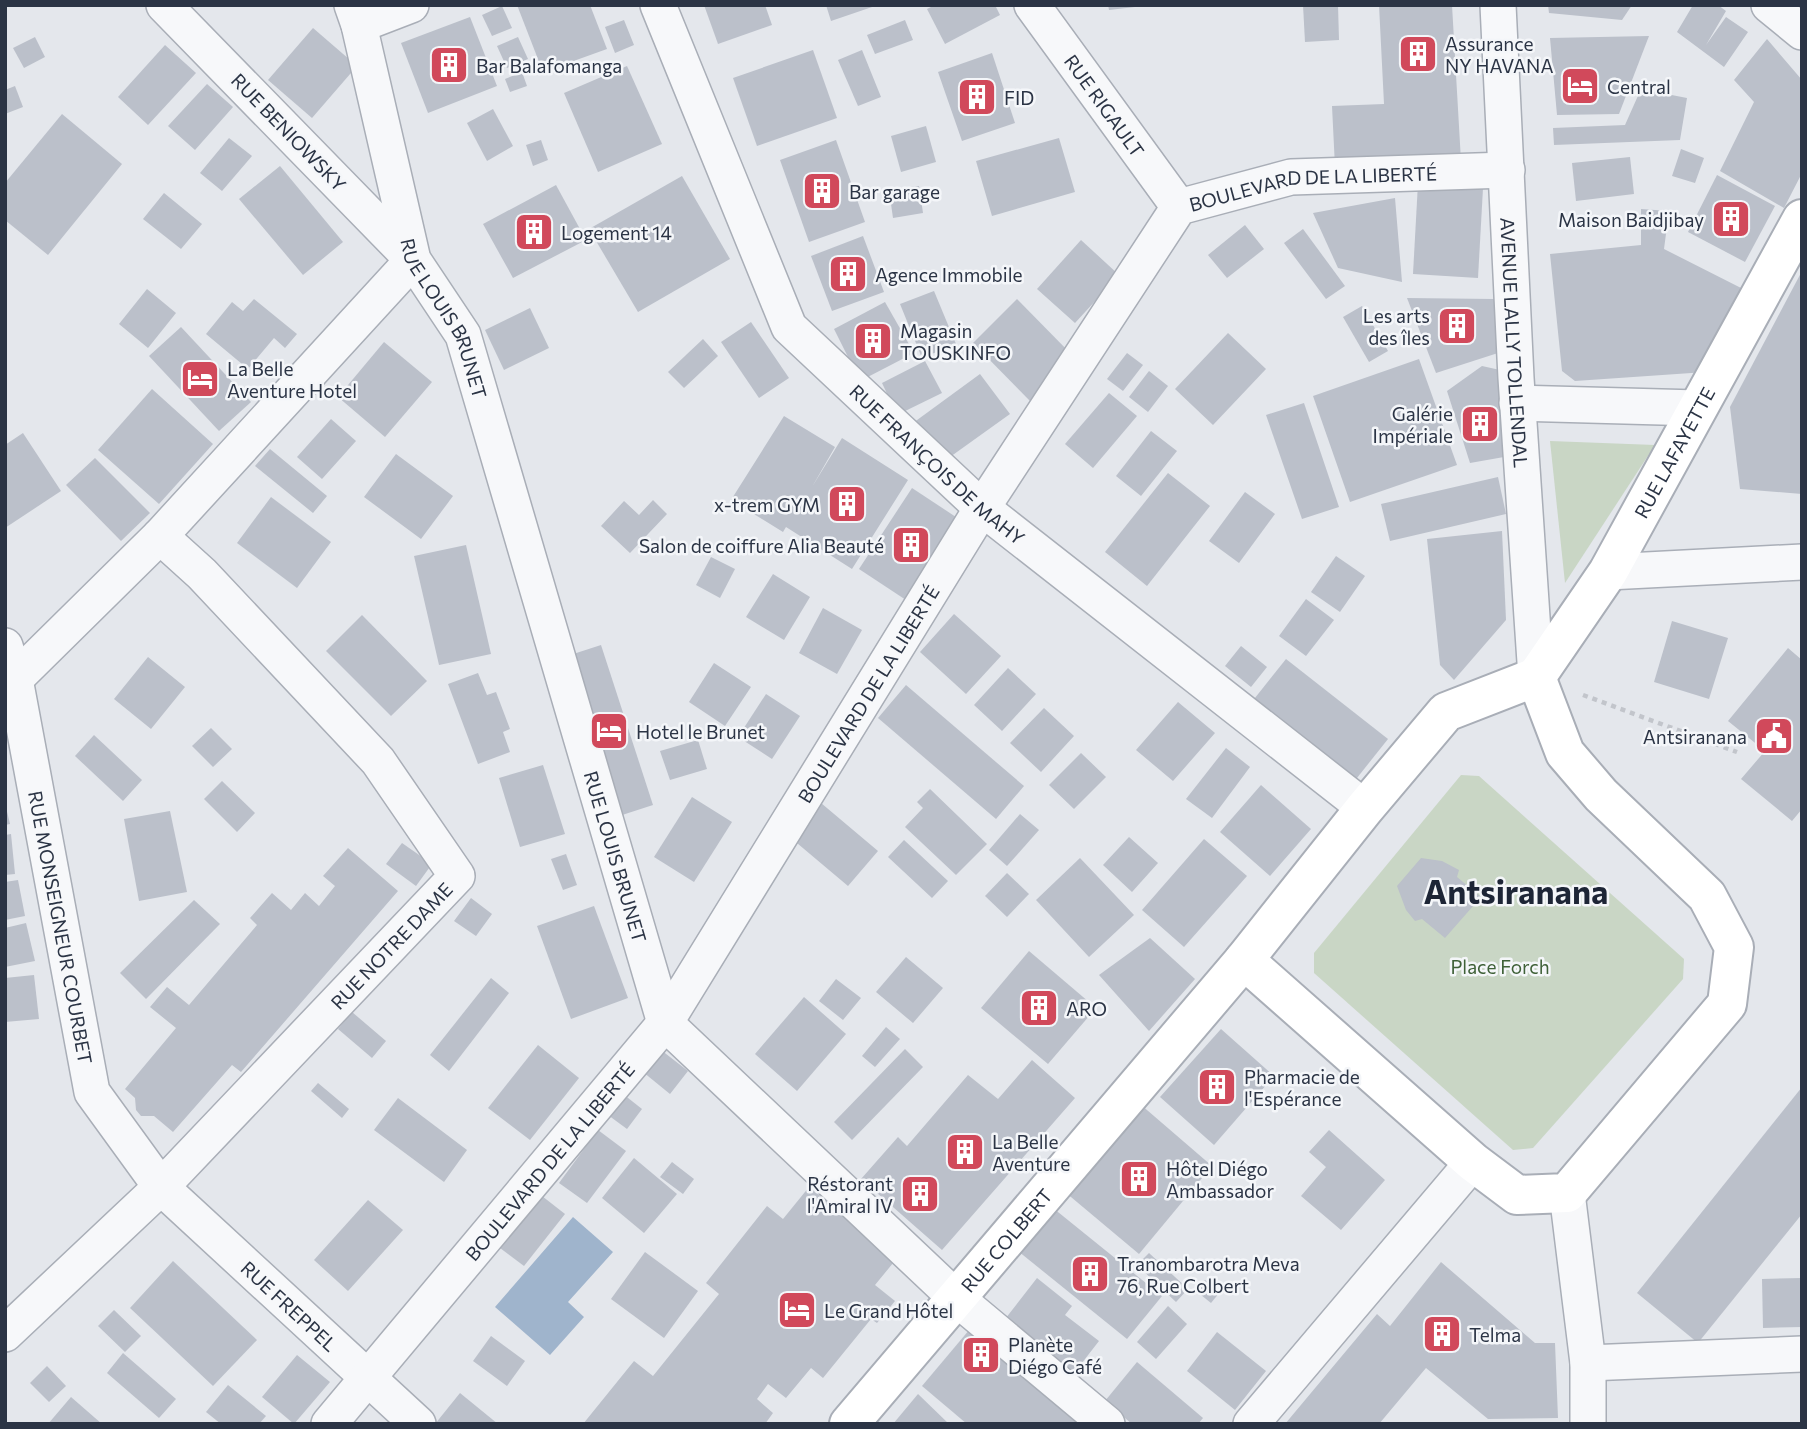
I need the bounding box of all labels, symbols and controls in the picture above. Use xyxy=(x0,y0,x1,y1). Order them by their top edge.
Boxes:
place label: Assurance NY HAVANA xyxy=(1445,32,1554,77)
building icon: Assurance NY HAVANA xyxy=(1397,33,1439,75)
building icon: Bar Balafomanga xyxy=(428,44,470,86)
street label: RUE RIGAULT xyxy=(1060,50,1150,161)
place label: Bar Balafomanga xyxy=(476,54,622,77)
hotel icon: Central xyxy=(1559,65,1601,107)
street label: RUE BENIOWSKY xyxy=(227,68,351,196)
place label: Central xyxy=(1607,75,1671,98)
building icon: FID xyxy=(956,76,998,118)
place label: FID xyxy=(1004,86,1034,109)
street label: BOULEVARD DE LA LIBERTÉ xyxy=(1186,161,1437,215)
building icon: Bar garage xyxy=(801,170,843,212)
place label: Bar garage xyxy=(849,180,940,203)
building icon: Maison Baidjibay xyxy=(1710,198,1752,240)
place label: Maison Baidjibay xyxy=(1558,208,1704,231)
building icon: Logement 14 xyxy=(513,211,555,253)
street label: AVENUE LALLY TOLLENDAL xyxy=(1497,217,1533,469)
place label: Logement 14 xyxy=(561,221,672,244)
street label: RUE LOUIS BRUNET xyxy=(397,236,492,401)
building icon: Agence Immobile xyxy=(827,253,869,295)
place label: Agence Immobile xyxy=(875,263,1023,286)
place label: Les arts des îles xyxy=(1363,304,1430,349)
building icon: Les arts des îles xyxy=(1436,305,1478,347)
place label: Magasin TOUSKINFO xyxy=(900,319,1011,364)
building icon: Magasin TOUSKINFO xyxy=(852,320,894,362)
place label: La Belle Aventure Hotel xyxy=(227,357,357,402)
hotel icon: La Belle Aventure Hotel xyxy=(179,358,221,400)
street label: RUE FRANÇOIS DE MAHY xyxy=(846,379,1030,549)
street label: RUE LAFAYETTE xyxy=(1629,383,1719,522)
place label: Galérie Impériale xyxy=(1373,402,1453,447)
building icon: Galérie Impériale xyxy=(1459,403,1501,445)
building icon: x-trem GYM xyxy=(826,483,868,525)
place label: x-trem GYM xyxy=(714,493,820,516)
building icon: Salon de coiffure Alia Beauté xyxy=(890,524,932,566)
place label: Salon de coiffure Alia Beauté xyxy=(639,534,884,557)
street label: BOULEVARD DE LA LIBERTÉ xyxy=(792,581,943,807)
hotel icon: Hotel le Brunet xyxy=(588,710,630,752)
public building icon: Antsiranana xyxy=(1753,715,1795,757)
place label: Hotel le Brunet xyxy=(636,720,765,743)
place label: Antsiranana xyxy=(1643,725,1747,748)
street label: RUE LOUIS BRUNET xyxy=(580,768,652,945)
street label: RUE MONSEIGNEUR COURBET xyxy=(25,789,98,1066)
district label: Antsiranana xyxy=(1424,870,1608,911)
street label: RUE NOTRE DAME xyxy=(325,877,457,1013)
park label: Place Forch xyxy=(1450,955,1550,978)
building icon: ARO xyxy=(1018,987,1060,1029)
place label: ARO xyxy=(1066,997,1107,1020)
street label: BOULEVARD DE LA LIBERTÉ xyxy=(460,1057,639,1265)
place label: Pharmacie de l'Espérance xyxy=(1244,1065,1360,1110)
building icon: Pharmacie de l'Espérance xyxy=(1196,1066,1238,1108)
place label: La Belle Aventure xyxy=(992,1130,1070,1175)
building icon: La Belle Aventure xyxy=(944,1131,986,1173)
place label: Hôtel Diégo Ambassador xyxy=(1166,1157,1274,1202)
building icon: Hôtel Diégo Ambassador xyxy=(1118,1158,1160,1200)
place label: Réstorant l'Amiral IV xyxy=(807,1172,893,1217)
building icon: Réstorant l'Amiral IV xyxy=(899,1173,941,1215)
street label: RUE COLBERT xyxy=(955,1183,1056,1296)
place label: Tranombarotra Meva 76, Rue Colbert xyxy=(1117,1252,1300,1297)
building icon: Tranombarotra Meva 76, Rue Colbert xyxy=(1069,1253,1111,1295)
street label: RUE FREPPEL xyxy=(237,1256,342,1356)
hotel icon: Le Grand Hôtel xyxy=(776,1289,818,1331)
place label: Le Grand Hôtel xyxy=(824,1299,953,1322)
building icon: Telma xyxy=(1421,1313,1463,1355)
place label: Telma xyxy=(1469,1323,1521,1346)
place label: Planète Diégo Café xyxy=(1008,1333,1102,1378)
building icon: Planète Diégo Café xyxy=(960,1334,1002,1376)

